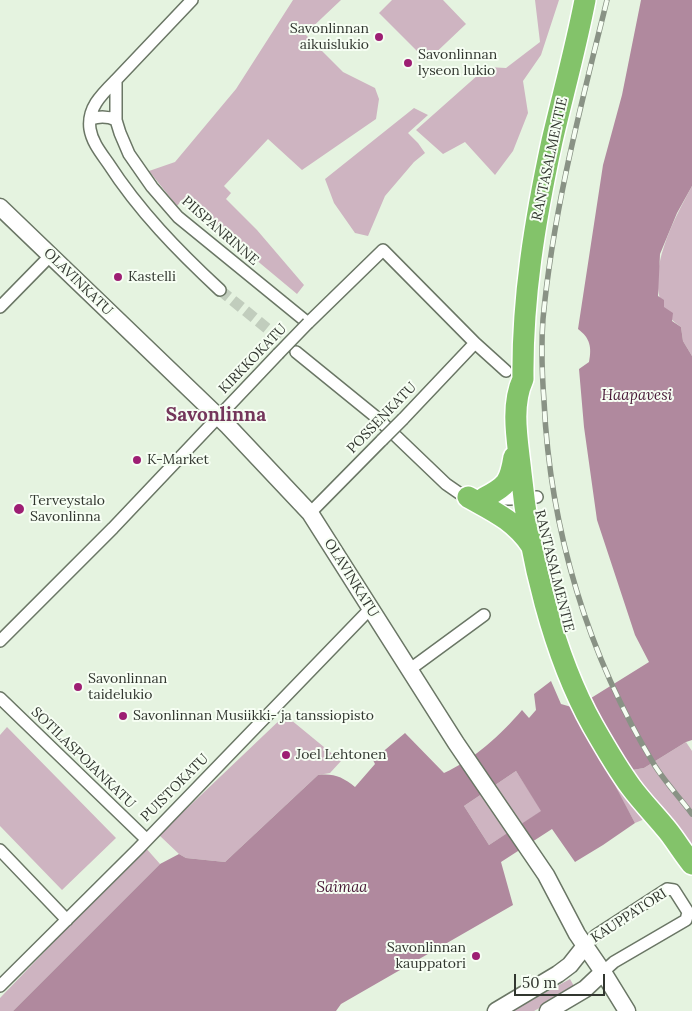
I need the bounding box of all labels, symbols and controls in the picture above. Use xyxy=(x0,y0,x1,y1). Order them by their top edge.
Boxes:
place label: Savonlinnan aikuislukio xyxy=(290,21,369,54)
marker: Savonlinnan aikuislukio xyxy=(373,31,385,43)
place label: Savonlinnan lyseon lukio xyxy=(418,47,497,80)
marker: Savonlinnan lyseon lukio xyxy=(402,57,414,69)
street label: RANTASALMENTIE xyxy=(529,96,571,222)
street label: PIISPANRINNE xyxy=(178,193,262,269)
street label: OLAVINKATU xyxy=(40,245,116,319)
place label: Kastelli xyxy=(128,269,176,285)
marker: Kastelli xyxy=(112,271,124,283)
street label: KIRKKOKATU xyxy=(216,321,290,397)
street label: POSSENKATU xyxy=(344,379,420,457)
water label: Haapavesi xyxy=(602,387,672,405)
district label: Savonlinna xyxy=(166,405,266,427)
place label: K-Market xyxy=(147,452,209,468)
marker: K-Market xyxy=(131,454,143,466)
place label: Terveystalo Savonlinna xyxy=(30,493,105,526)
marker: Terveystalo Savonlinna xyxy=(12,502,26,516)
street label: RANTASALMENTIE xyxy=(531,508,577,634)
street label: OLAVINKATU xyxy=(320,536,382,620)
place label: Savonlinnan taidelukio xyxy=(88,671,167,704)
marker: Savonlinnan taidelukio xyxy=(72,681,84,693)
street label: SOTILASPOJANKATU xyxy=(27,704,139,812)
place label: Savonlinnan Musiikki- ja tanssiopisto xyxy=(133,708,374,724)
marker: Savonlinnan Musiikki- ja tanssiopisto xyxy=(117,710,129,722)
place label: Joel Lehtonen xyxy=(296,747,387,763)
marker: Joel Lehtonen xyxy=(280,749,292,761)
street label: PUISTOKATU xyxy=(138,751,212,825)
water label: Saimaa xyxy=(316,879,368,897)
street label: KAUPPATORI xyxy=(588,885,670,947)
place label: Savonlinnan kauppatori xyxy=(387,940,466,972)
marker: Savonlinnan kauppatori xyxy=(470,950,482,962)
scale bar xyxy=(517,964,608,996)
text: 50 m xyxy=(522,973,557,992)

